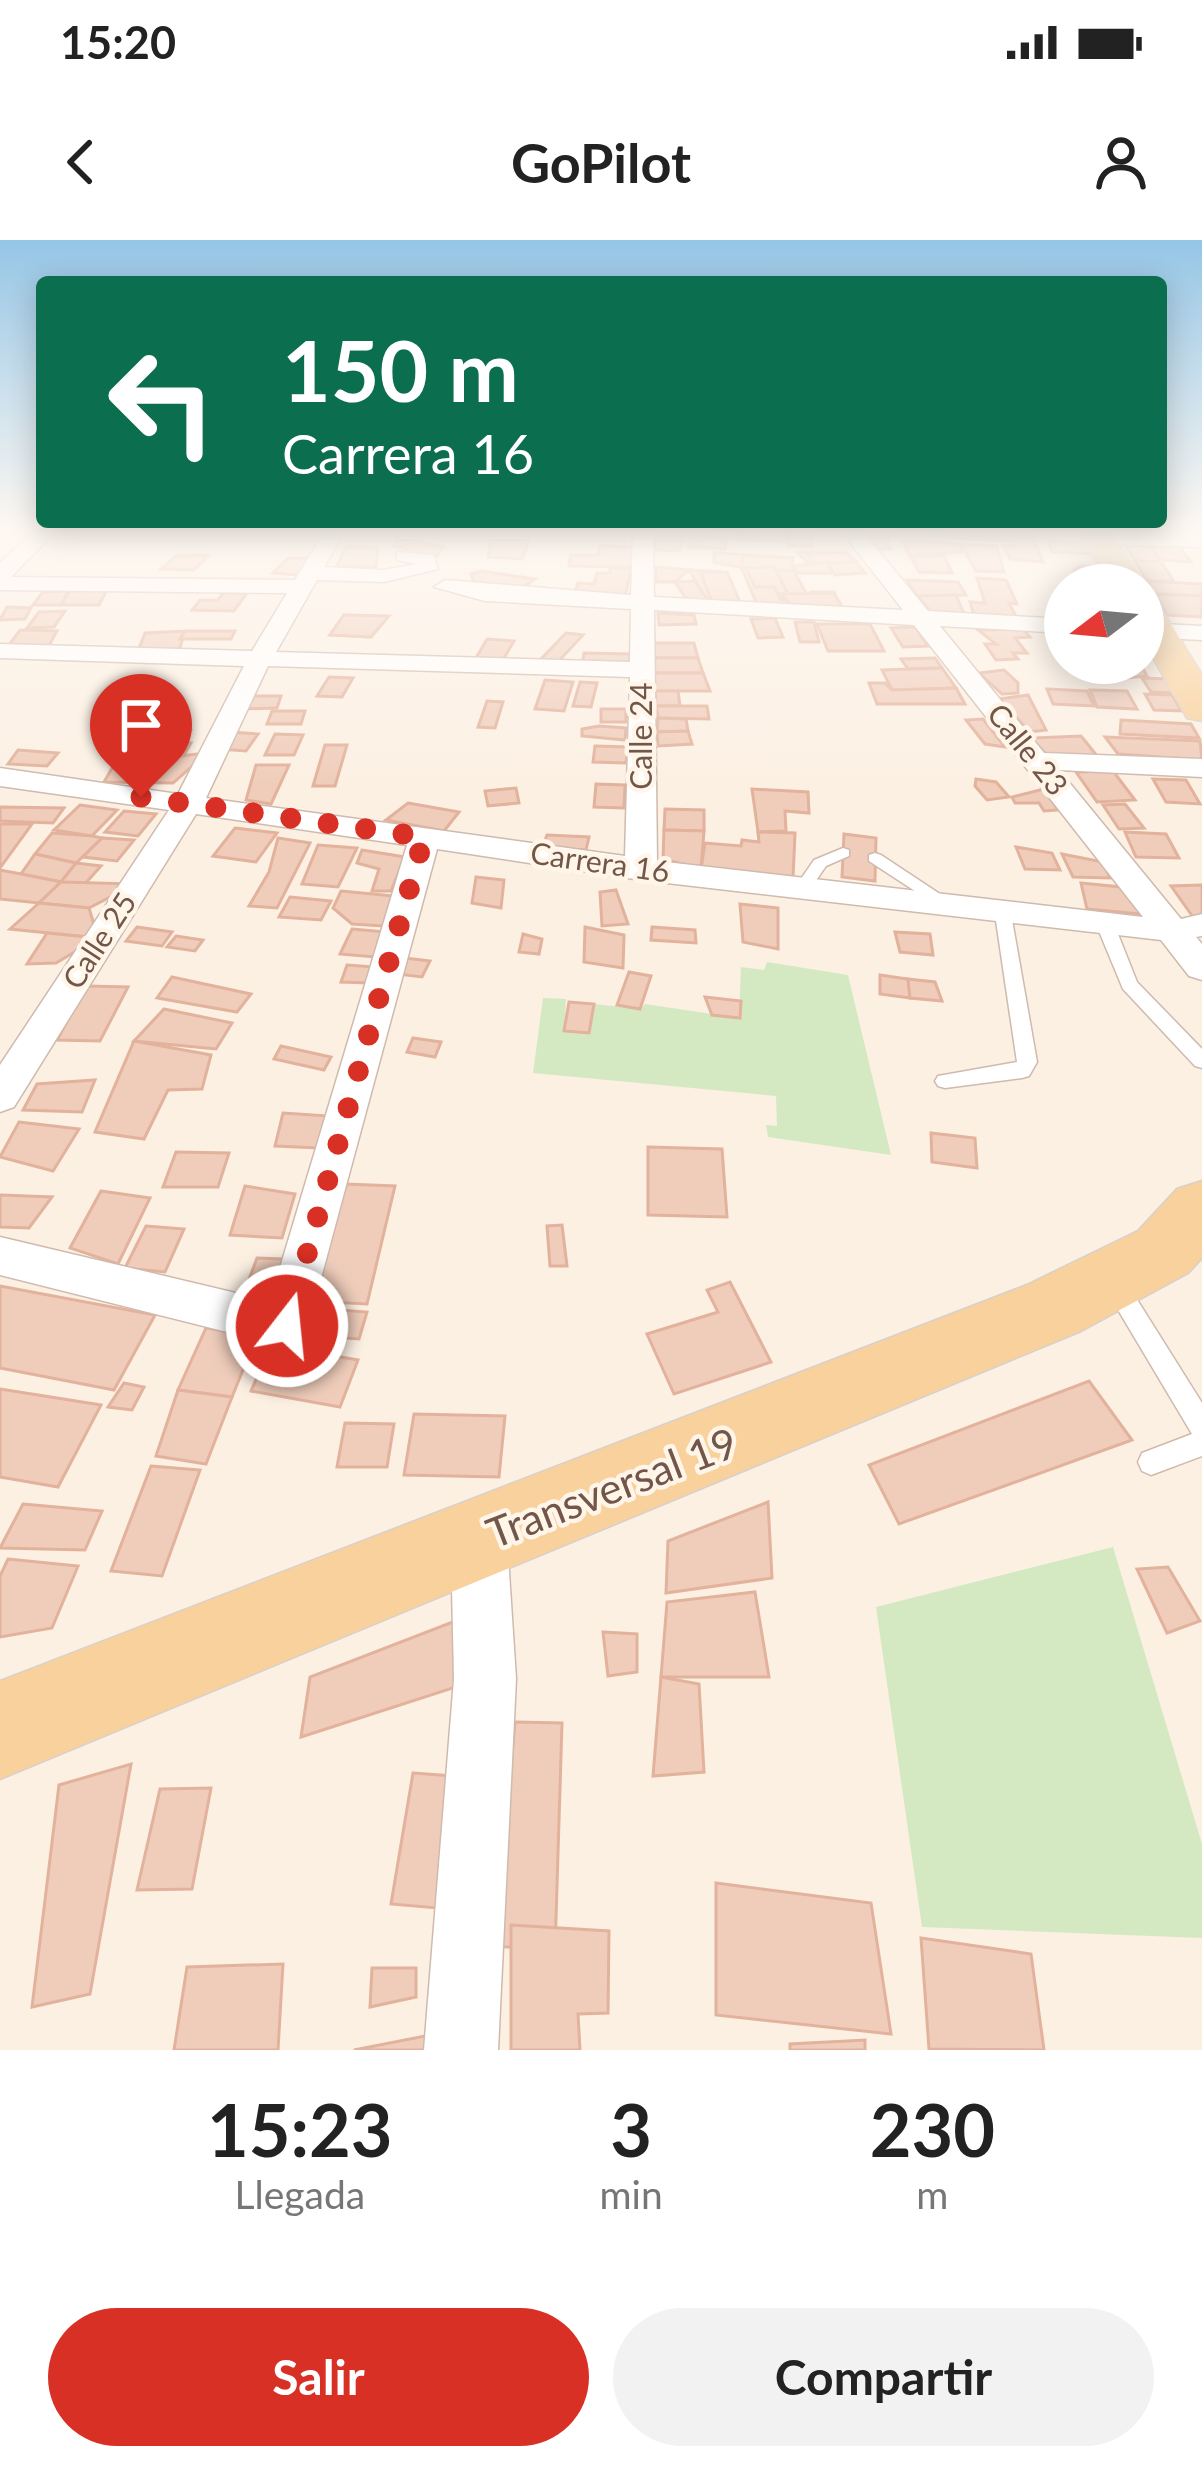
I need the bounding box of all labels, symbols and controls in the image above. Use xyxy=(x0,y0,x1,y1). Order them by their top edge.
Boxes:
text: 15:20 xyxy=(60,15,176,69)
icon: back xyxy=(48,129,114,195)
icon: person xyxy=(1088,129,1154,195)
text: GoPilot xyxy=(511,130,691,195)
text: 150 m xyxy=(282,319,519,420)
icon: left xyxy=(84,324,240,480)
text: Carrera 16 xyxy=(282,421,534,486)
north arrow xyxy=(1044,564,1164,684)
map controls xyxy=(1044,564,1164,684)
pin xyxy=(90,674,192,797)
street label: Calle 24 xyxy=(622,682,658,790)
icon: arrive xyxy=(108,692,174,758)
street label: Calle 23 xyxy=(981,696,1076,802)
street label: Carrera 16 xyxy=(528,833,672,889)
street label: Calle 25 xyxy=(54,885,143,995)
position arrow xyxy=(224,1263,350,1389)
street label: Transversal 19 xyxy=(479,1416,744,1558)
text: 15:23 xyxy=(207,2086,393,2172)
text: 3 xyxy=(610,2086,652,2172)
text: 230 xyxy=(870,2086,995,2172)
text: Llegada xyxy=(234,2171,365,2217)
text: min xyxy=(600,2171,663,2217)
text: m xyxy=(916,2171,948,2217)
button: Salir xyxy=(48,2308,589,2446)
button: Compartir xyxy=(613,2308,1154,2446)

